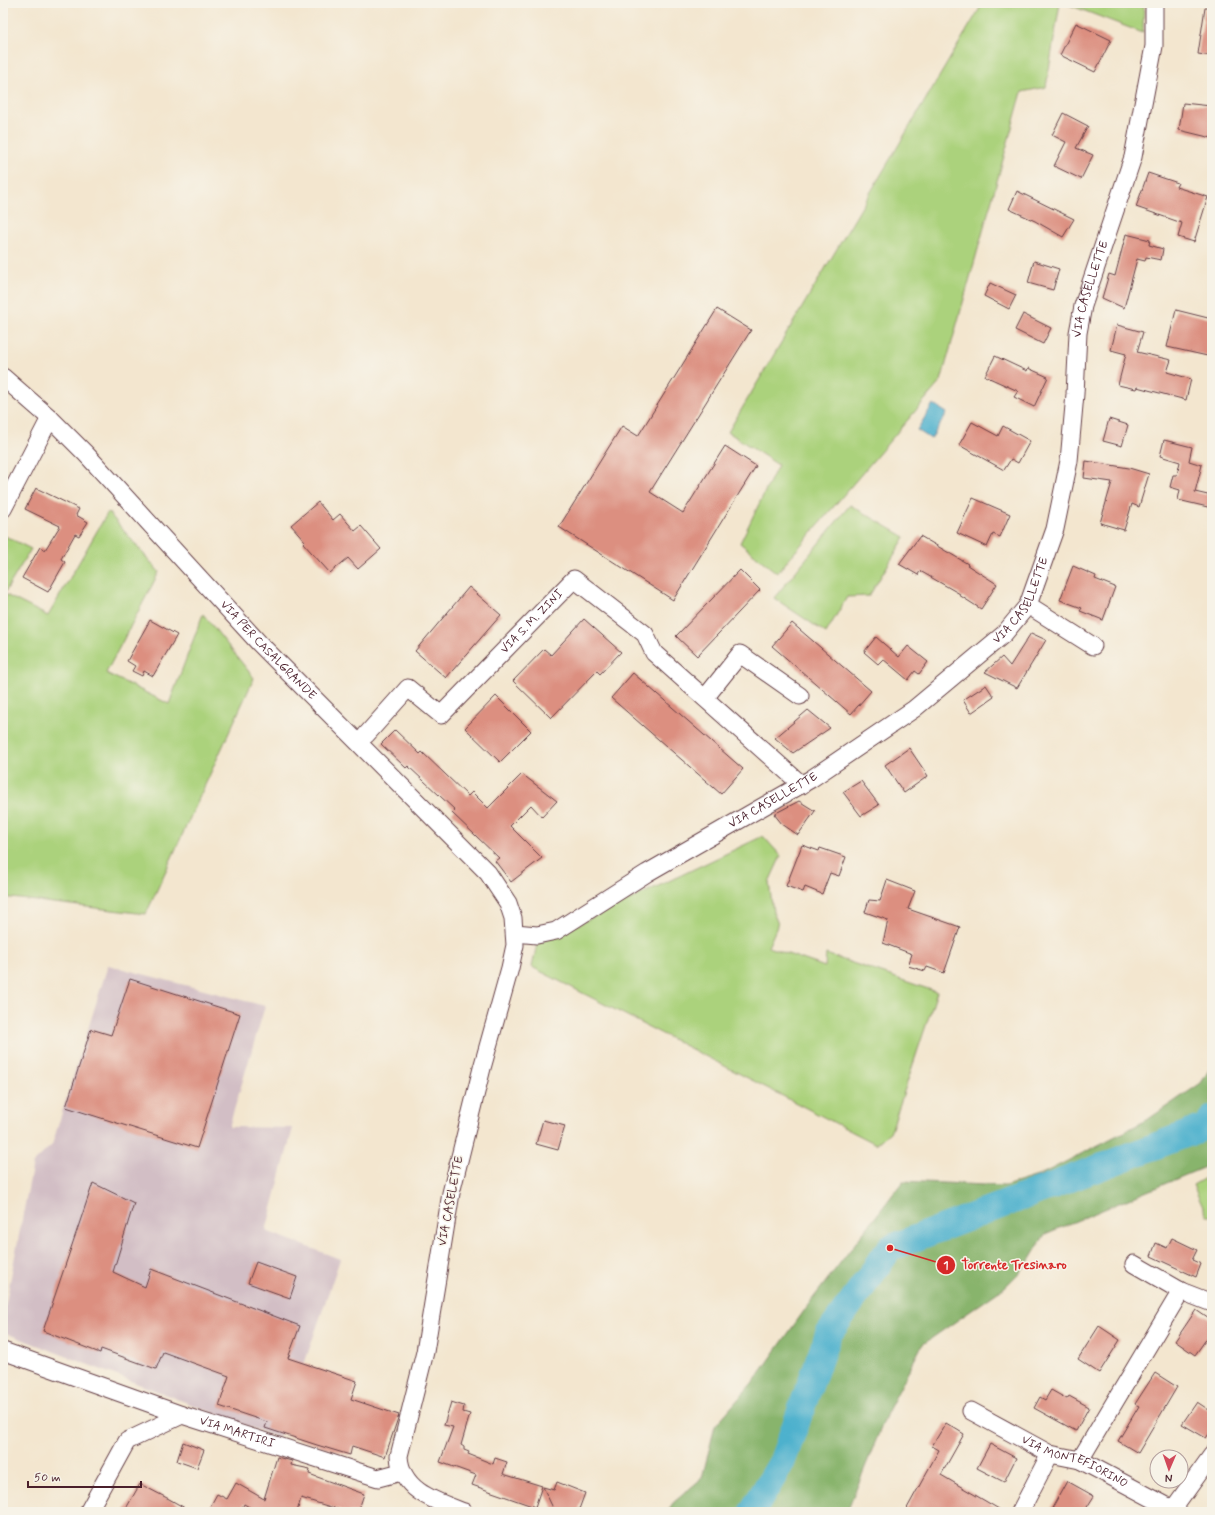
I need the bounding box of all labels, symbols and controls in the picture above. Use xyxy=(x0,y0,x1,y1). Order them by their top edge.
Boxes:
street label: VIA CASELLETTE xyxy=(1070,239,1112,338)
street label: VIA CASELLETTE xyxy=(990,555,1052,648)
street label: VIA S. M. ZINI xyxy=(497,586,567,657)
street label: VIA PER CASALGRANDE xyxy=(216,597,319,704)
street label: VIA CASELLETTE xyxy=(726,769,821,832)
street label: VIA CASELETTE xyxy=(434,1154,468,1247)
callout: Torrente Tresinaro xyxy=(936,1252,1072,1277)
text: Torrente Tresinaro xyxy=(961,1257,1067,1274)
text: 1 xyxy=(943,1258,949,1274)
street label: VIA MARTIRI xyxy=(198,1413,277,1452)
street label: VIA MONTEFIORINO xyxy=(1018,1432,1131,1492)
north arrow xyxy=(1149,1449,1189,1489)
scale bar xyxy=(28,1463,141,1489)
text: 50 m xyxy=(34,1470,61,1486)
text: N xyxy=(1165,1471,1173,1485)

